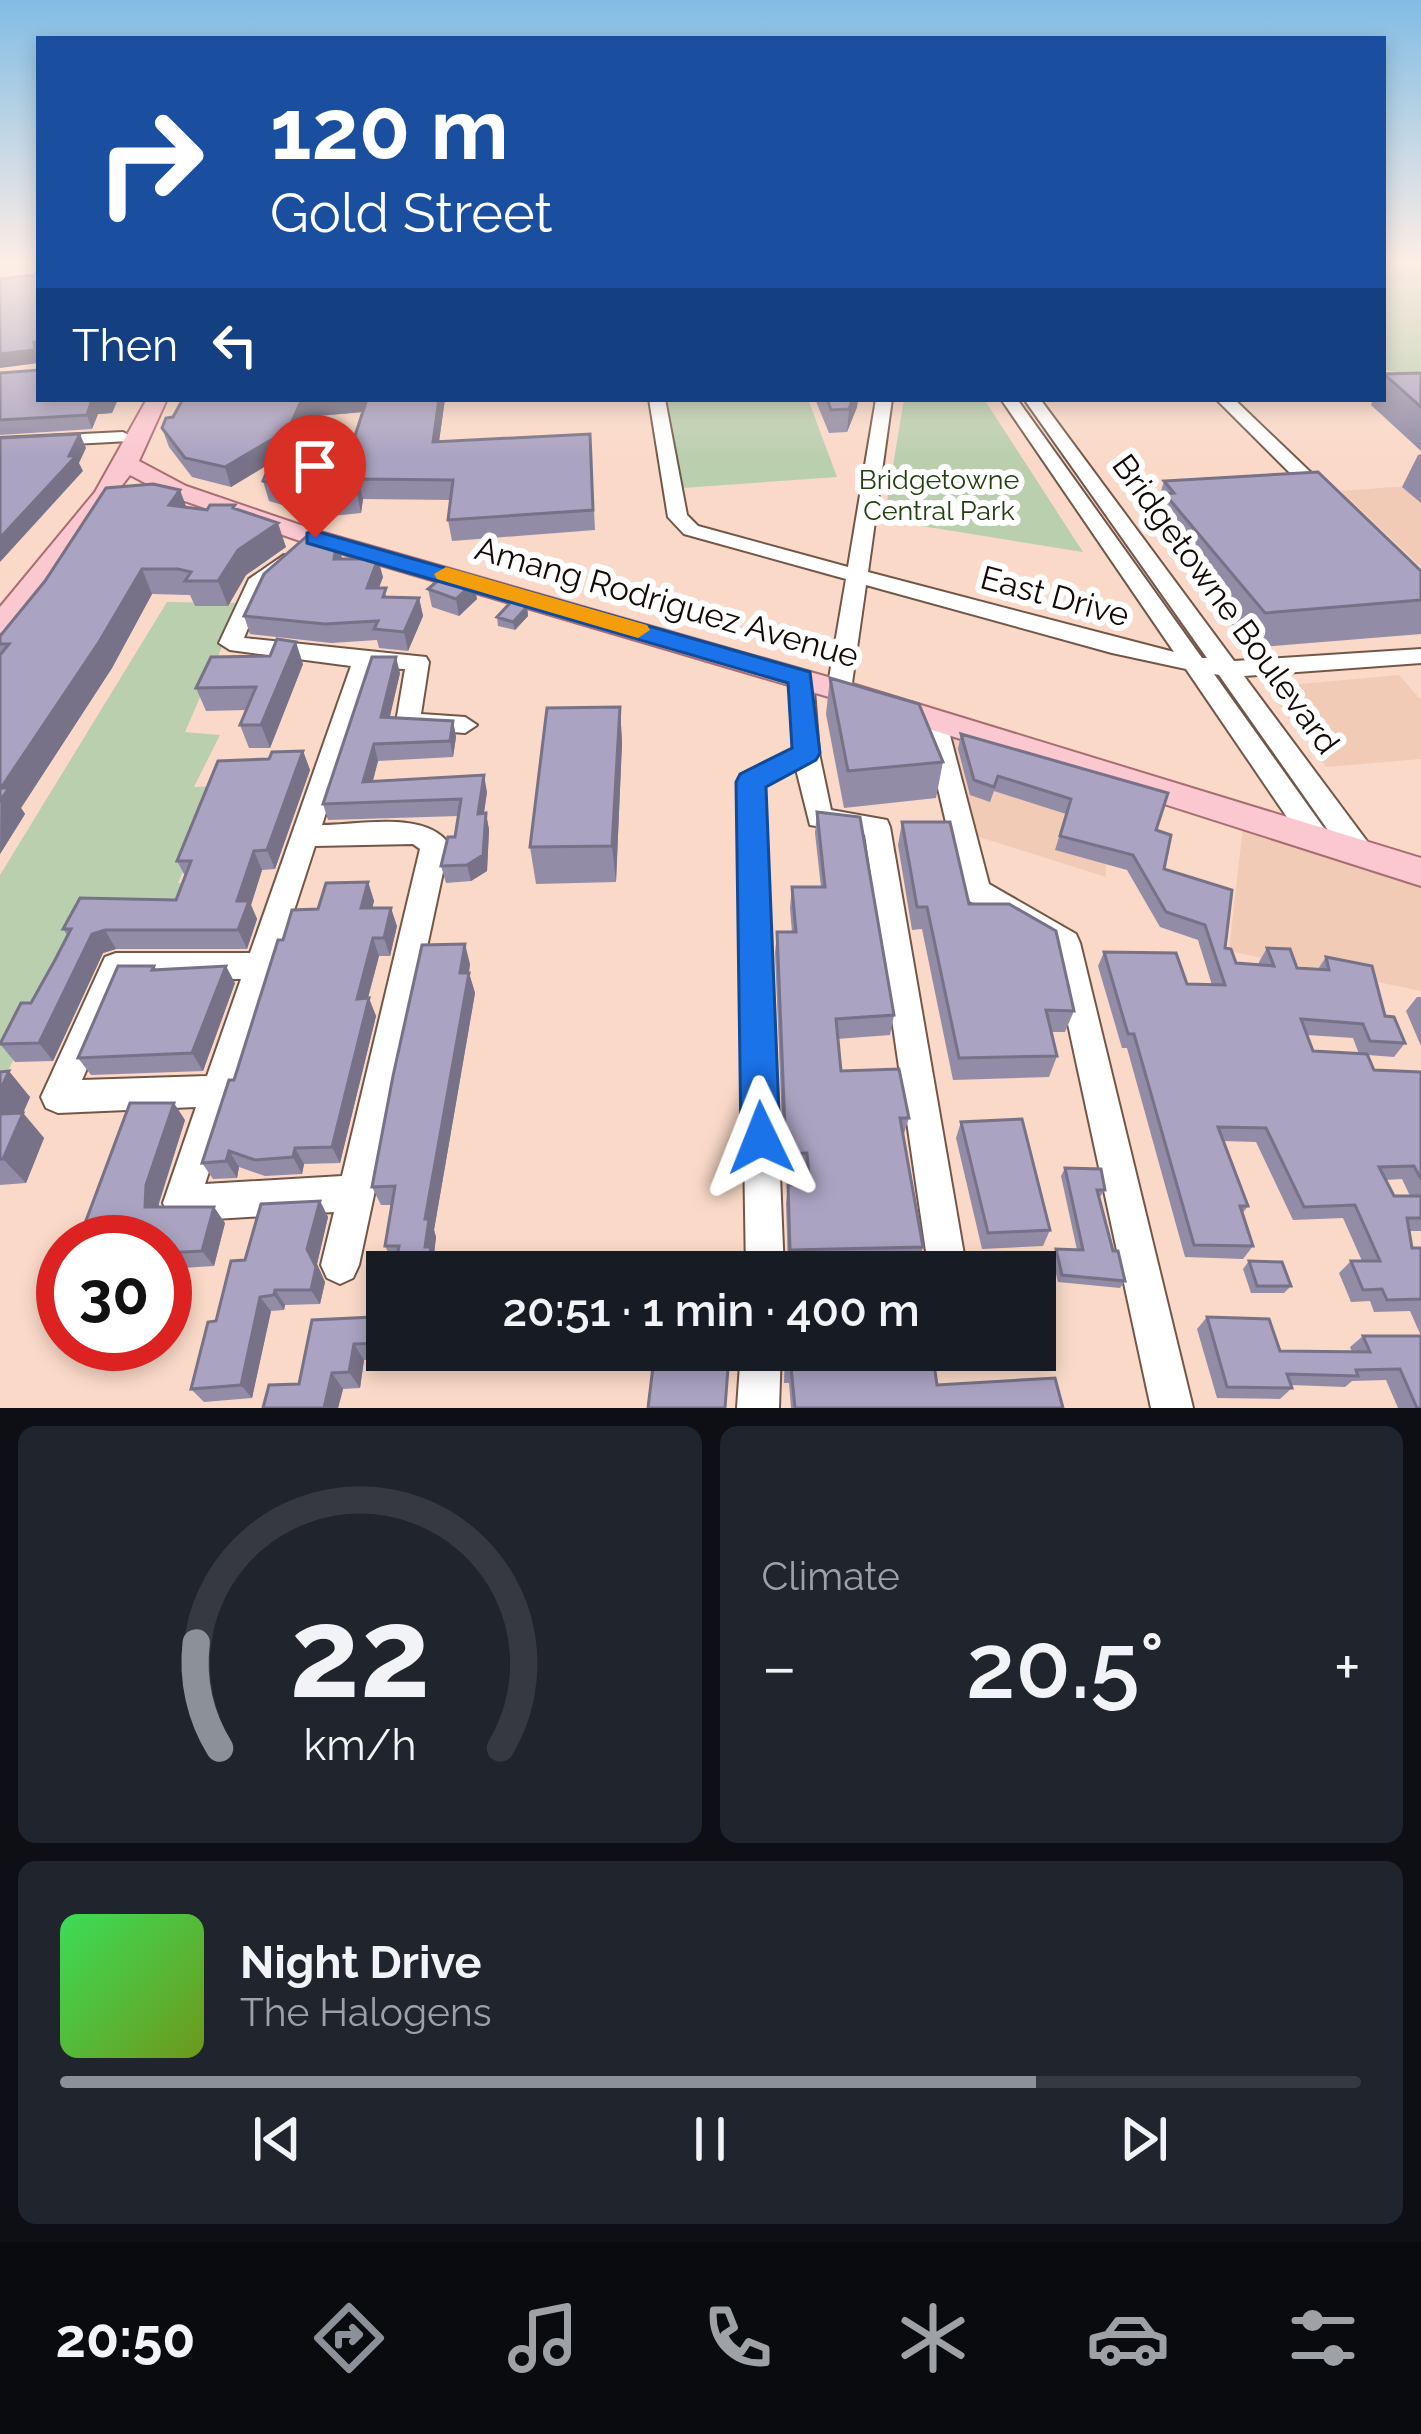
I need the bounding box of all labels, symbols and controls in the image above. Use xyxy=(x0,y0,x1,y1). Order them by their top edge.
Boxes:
text: 120 m xyxy=(270,80,509,179)
icon: right xyxy=(72,84,228,240)
text: Gold Street xyxy=(270,181,553,245)
icon: left xyxy=(202,312,268,378)
text: Then xyxy=(72,319,178,372)
pin xyxy=(264,415,366,538)
icon: arrive xyxy=(282,433,348,499)
street label: Bridgetowne Boulevard xyxy=(1104,447,1348,761)
park label: Bridgetowne Central Park xyxy=(859,464,1019,526)
street label: Amang Rodriguez Avenue xyxy=(471,529,863,675)
street label: East Drive xyxy=(976,557,1134,635)
position arrow xyxy=(698,1075,824,1201)
speed limit sign: 30 xyxy=(36,1215,192,1371)
text: 20:51 · 1 min · 400 m xyxy=(502,1284,920,1337)
text: Climate xyxy=(762,1553,900,1599)
text: 22 xyxy=(289,1580,430,1726)
text: 20.5° xyxy=(966,1613,1165,1719)
text: − xyxy=(762,1628,797,1705)
text: + xyxy=(1334,1628,1361,1705)
text: km/h xyxy=(303,1719,416,1769)
text: Night Drive xyxy=(240,1936,481,1989)
text: The Halogens xyxy=(240,1989,492,2035)
icon: previous xyxy=(244,2106,310,2172)
icon: pause xyxy=(677,2106,743,2172)
icon: next xyxy=(1111,2106,1177,2172)
icon: directions xyxy=(307,2296,391,2380)
icon: music xyxy=(501,2296,585,2380)
icon: phone xyxy=(696,2296,780,2380)
icon: climate xyxy=(891,2296,975,2380)
icon: car xyxy=(1086,2296,1170,2380)
icon: filters xyxy=(1281,2296,1365,2380)
text: 20:50 xyxy=(55,2306,196,2370)

